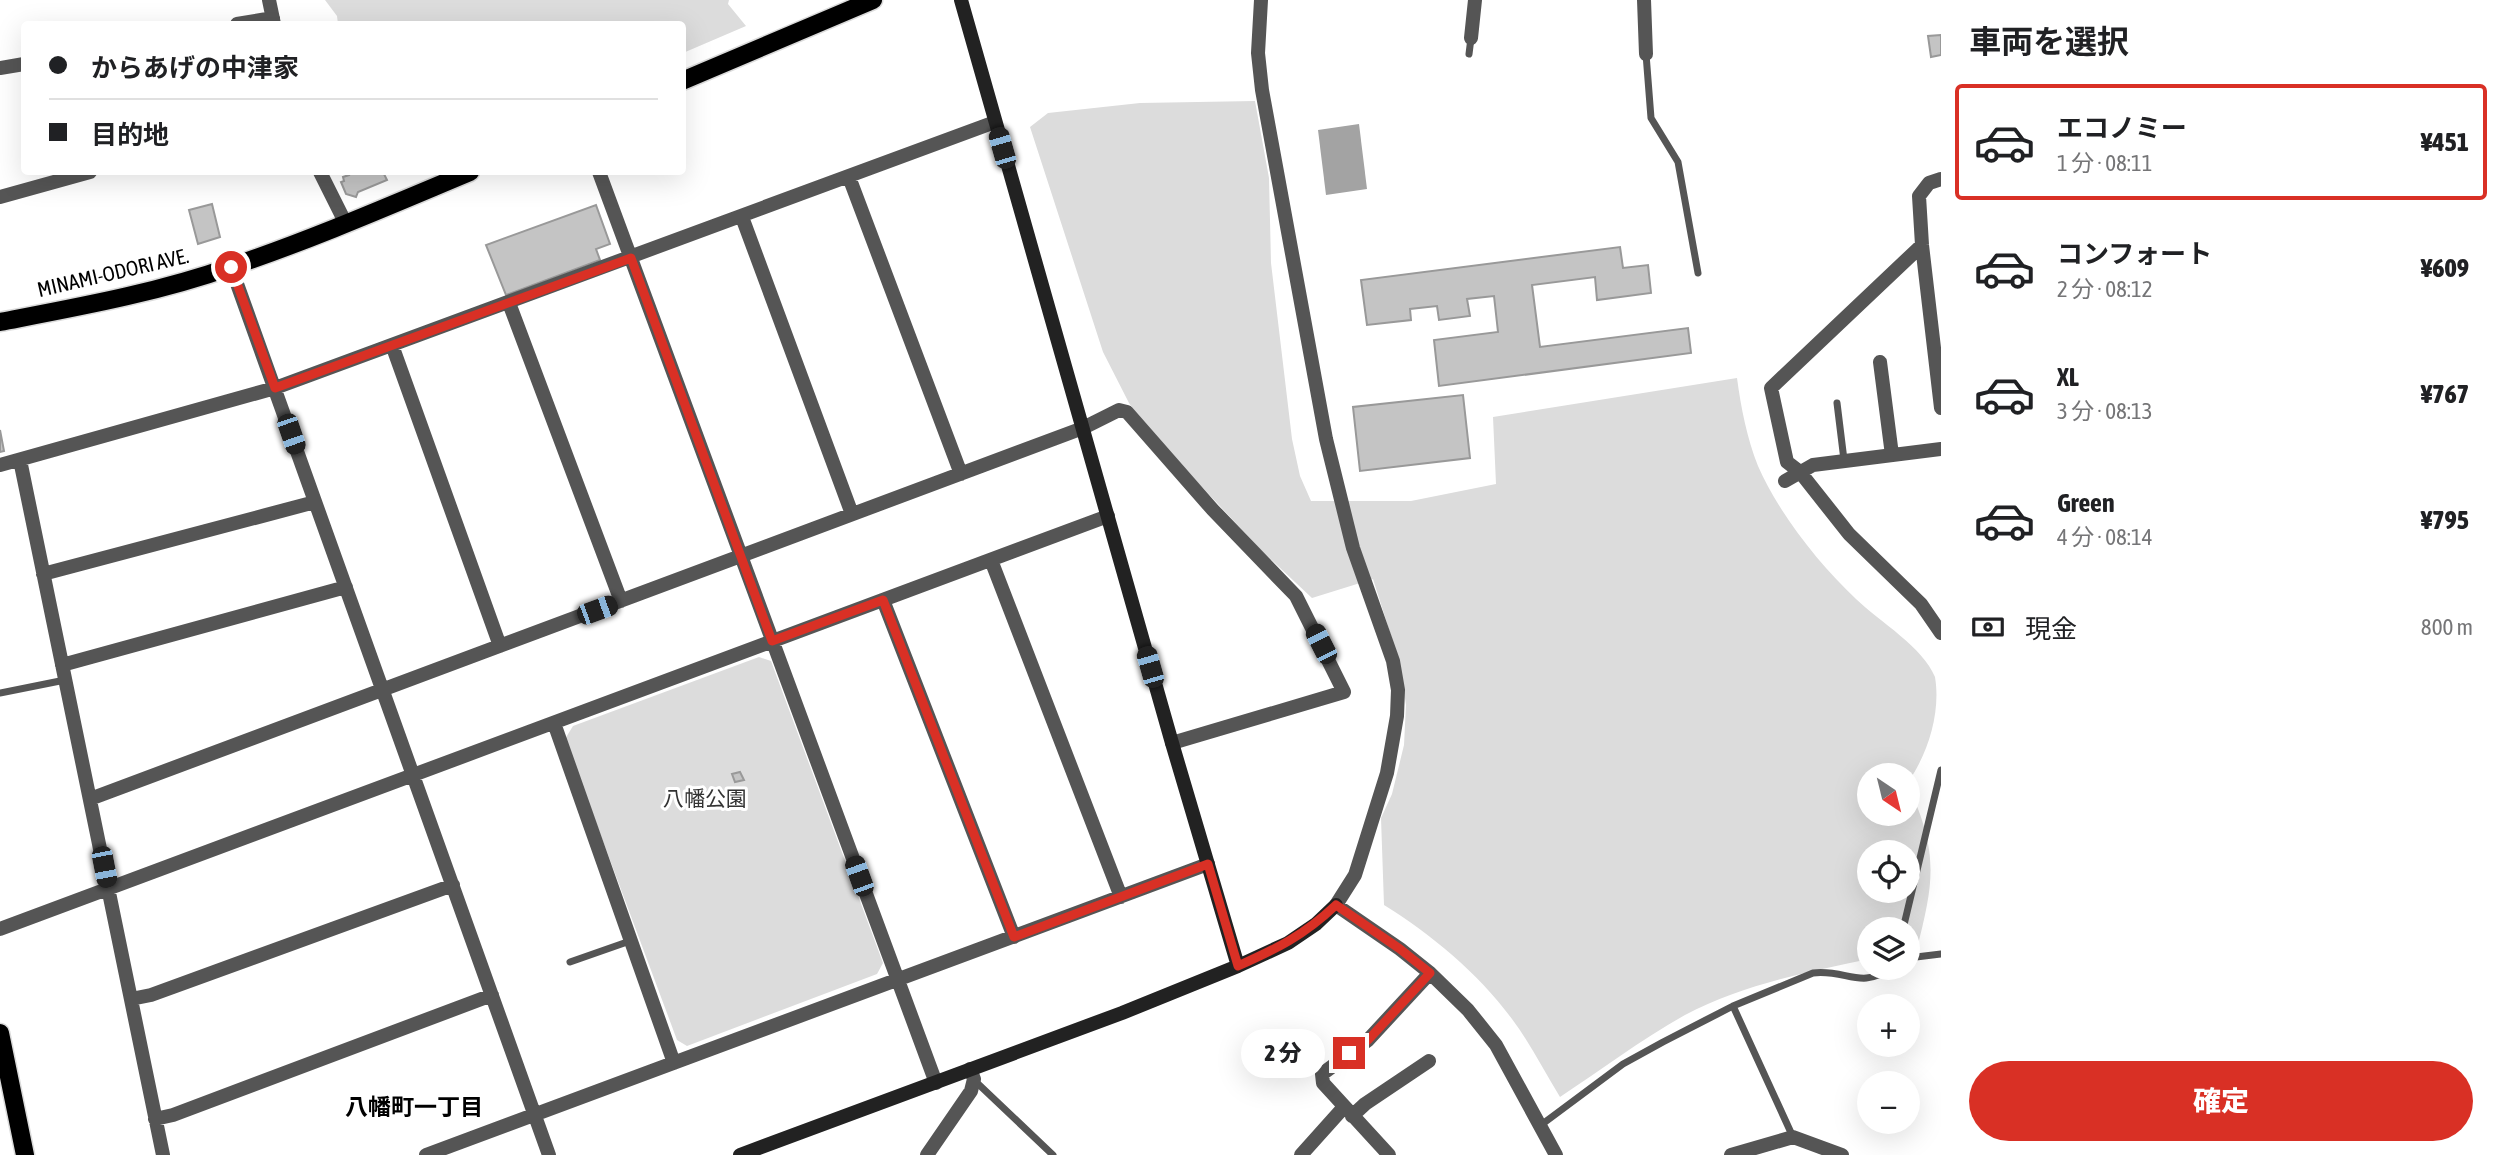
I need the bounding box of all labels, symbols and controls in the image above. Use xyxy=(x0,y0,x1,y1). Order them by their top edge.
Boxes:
text: 車両を選択 xyxy=(1969,23,2129,60)
text: からあげの中津家 xyxy=(91,53,299,83)
icon: car xyxy=(1973,111,2036,174)
text: エコノミー xyxy=(2057,113,2187,143)
text: 目的地 xyxy=(91,120,169,150)
car xyxy=(987,125,1018,171)
text: ¥451 xyxy=(2421,127,2469,157)
text: 1 分 · 08:11 xyxy=(2057,150,2153,176)
icon: car xyxy=(1973,237,2036,300)
text: コンフォート xyxy=(2057,239,2212,269)
street label: MINAMI-ODORI AVE. xyxy=(35,243,191,301)
route start xyxy=(215,251,247,283)
text: ¥609 xyxy=(2421,253,2469,283)
text: 2 分 · 08:12 xyxy=(2057,276,2153,302)
text: XL xyxy=(2057,362,2079,392)
icon: car xyxy=(1973,363,2036,426)
text: ¥767 xyxy=(2421,379,2469,409)
text: 3 分 · 08:13 xyxy=(2057,398,2153,424)
car xyxy=(275,411,308,457)
text: Green xyxy=(2057,488,2115,518)
icon: car xyxy=(1973,489,2036,552)
text: ¥795 xyxy=(2421,505,2469,535)
text: 4 分 · 08:14 xyxy=(2057,524,2153,550)
car xyxy=(574,593,621,627)
icon: cash xyxy=(1969,608,2007,646)
text: 現金 xyxy=(2025,614,2077,644)
text: 800 m xyxy=(2421,614,2473,640)
car xyxy=(1303,621,1340,667)
car xyxy=(1135,644,1166,690)
north arrow xyxy=(1857,763,1920,826)
map controls xyxy=(1857,763,1920,1134)
park label: 八幡公園 xyxy=(663,786,747,810)
button: locate xyxy=(1857,840,1920,903)
car xyxy=(90,844,119,890)
car xyxy=(842,853,877,899)
button: layers xyxy=(1857,917,1920,980)
button: + xyxy=(1857,994,1920,1057)
callout: 2 分 xyxy=(1240,1028,1324,1078)
route end xyxy=(1333,1037,1365,1069)
text: 2 分 xyxy=(1265,1040,1301,1066)
button: 確定 xyxy=(1969,1061,2473,1141)
button: − xyxy=(1857,1071,1920,1134)
district label: 八幡町一丁目 xyxy=(345,1094,483,1120)

